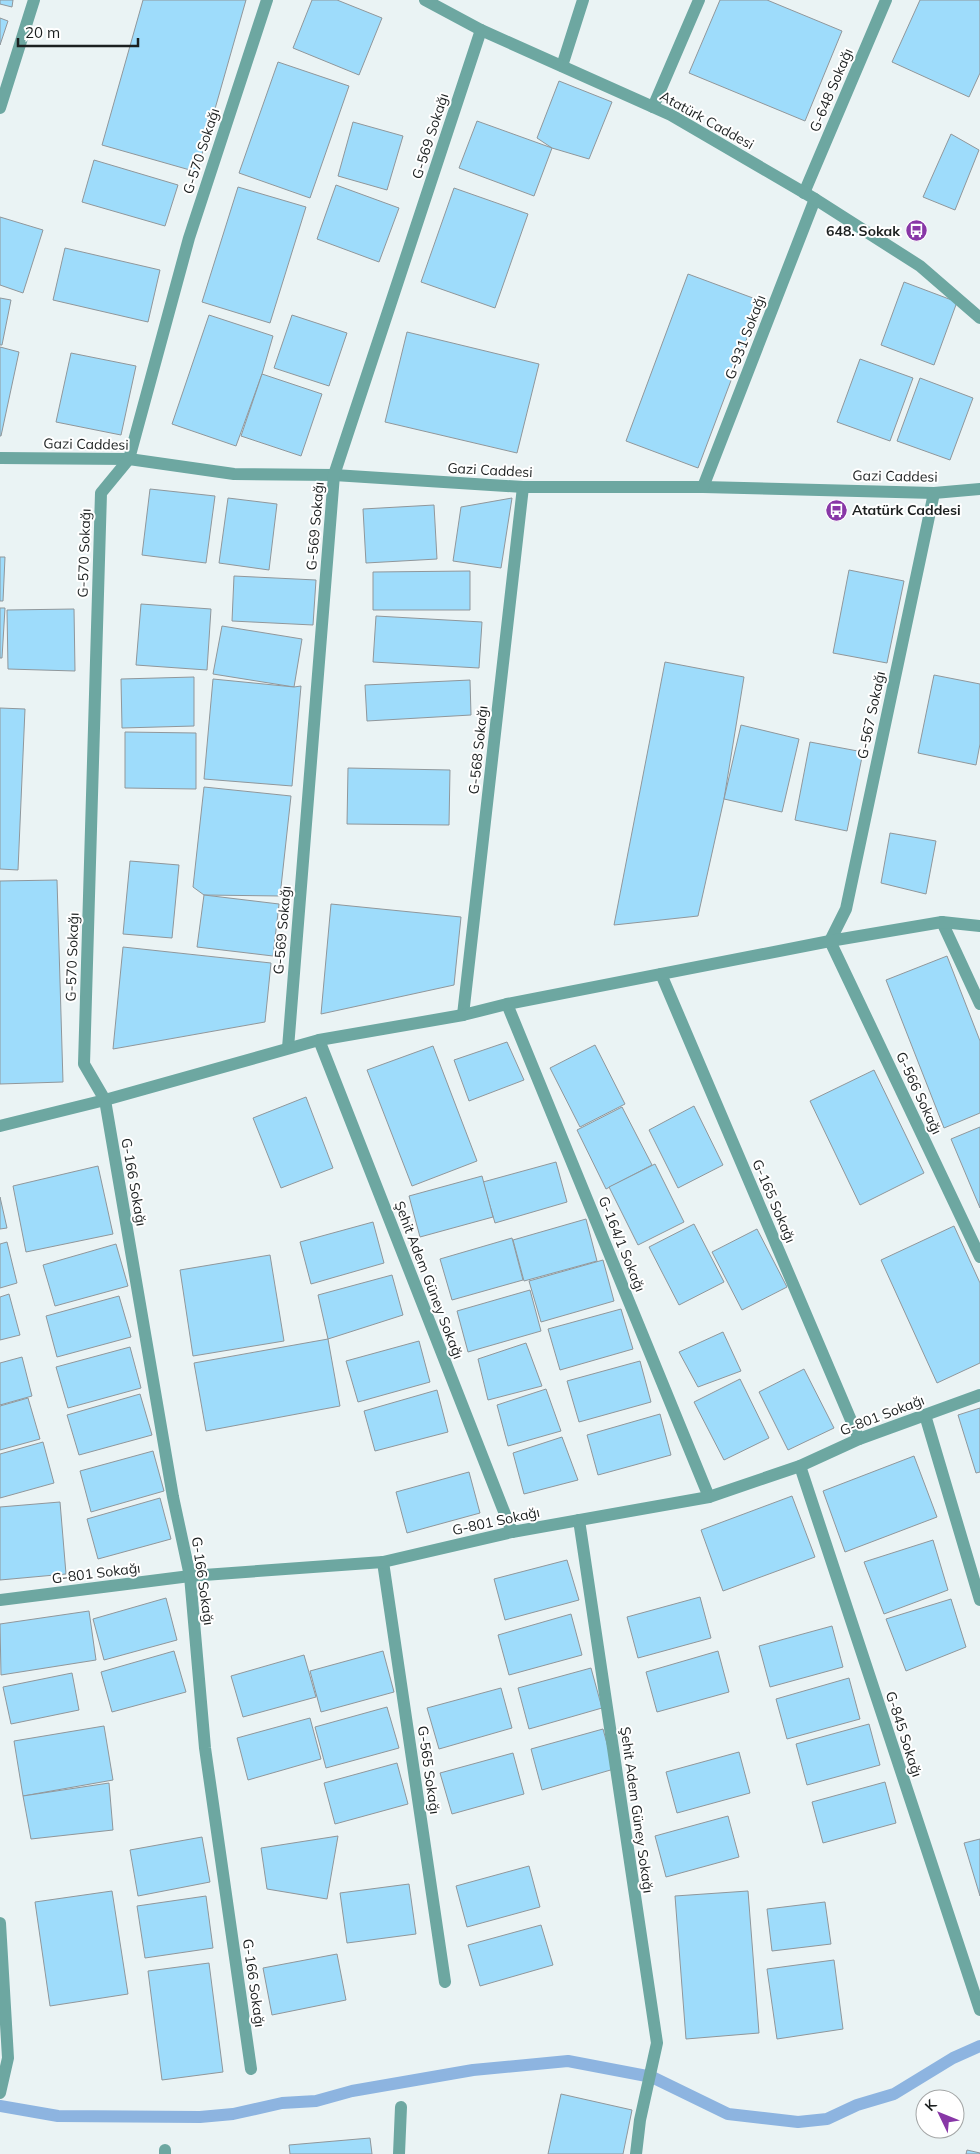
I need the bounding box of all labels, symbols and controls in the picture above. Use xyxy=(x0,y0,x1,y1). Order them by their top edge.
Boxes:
scale bar xyxy=(18,15,138,47)
text: 20 m xyxy=(25,23,60,42)
street label: G-648 Sokağı xyxy=(805,45,857,135)
street label: Atatürk Caddesi xyxy=(657,87,757,153)
street label: G-569 Sokağı xyxy=(408,91,452,181)
street label: G-570 Sokağı xyxy=(179,106,223,196)
bus stop icon: 648. Sokak xyxy=(904,219,928,243)
place label: 648. Sokak xyxy=(826,222,900,240)
street label: G-931 Sokağı xyxy=(721,292,769,382)
street label: Gazi Caddesi xyxy=(43,434,129,454)
street label: Gazi Caddesi xyxy=(447,459,533,481)
street label: Gazi Caddesi xyxy=(852,466,938,486)
street label: G-569 Sokağı xyxy=(302,481,328,571)
bus stop icon: Atatürk Caddesi xyxy=(824,498,848,522)
place label: Atatürk Caddesi xyxy=(852,501,961,519)
street label: G-570 Sokağı xyxy=(73,508,95,598)
street label: G-567 Sokağı xyxy=(853,670,889,760)
street label: G-568 Sokağı xyxy=(464,705,492,795)
street label: G-569 Sokağı xyxy=(269,885,295,975)
street label: G-570 Sokağı xyxy=(61,912,83,1002)
street label: G-566 Sokağı xyxy=(892,1049,946,1137)
street label: G-166 Sokağı xyxy=(117,1137,151,1227)
street label: G-165 Sokağı xyxy=(748,1156,800,1246)
street label: G-164/1 Sokağı xyxy=(595,1194,649,1294)
street label: Şehit Adem Güney Sokağı xyxy=(391,1198,467,1362)
street label: G-801 Sokağı xyxy=(837,1391,927,1439)
street label: G-801 Sokağı xyxy=(451,1503,541,1539)
street label: G-166 Sokağı xyxy=(188,1536,218,1626)
street label: G-801 Sokağı xyxy=(51,1559,141,1587)
street label: G-845 Sokağı xyxy=(882,1689,926,1779)
street label: G-565 Sokağı xyxy=(414,1725,444,1815)
street label: Şehit Adem Güney Sokağı xyxy=(616,1726,658,1894)
street label: G-166 Sokağı xyxy=(239,1938,269,2028)
north arrow xyxy=(915,2089,965,2139)
text: K xyxy=(921,2095,941,2115)

